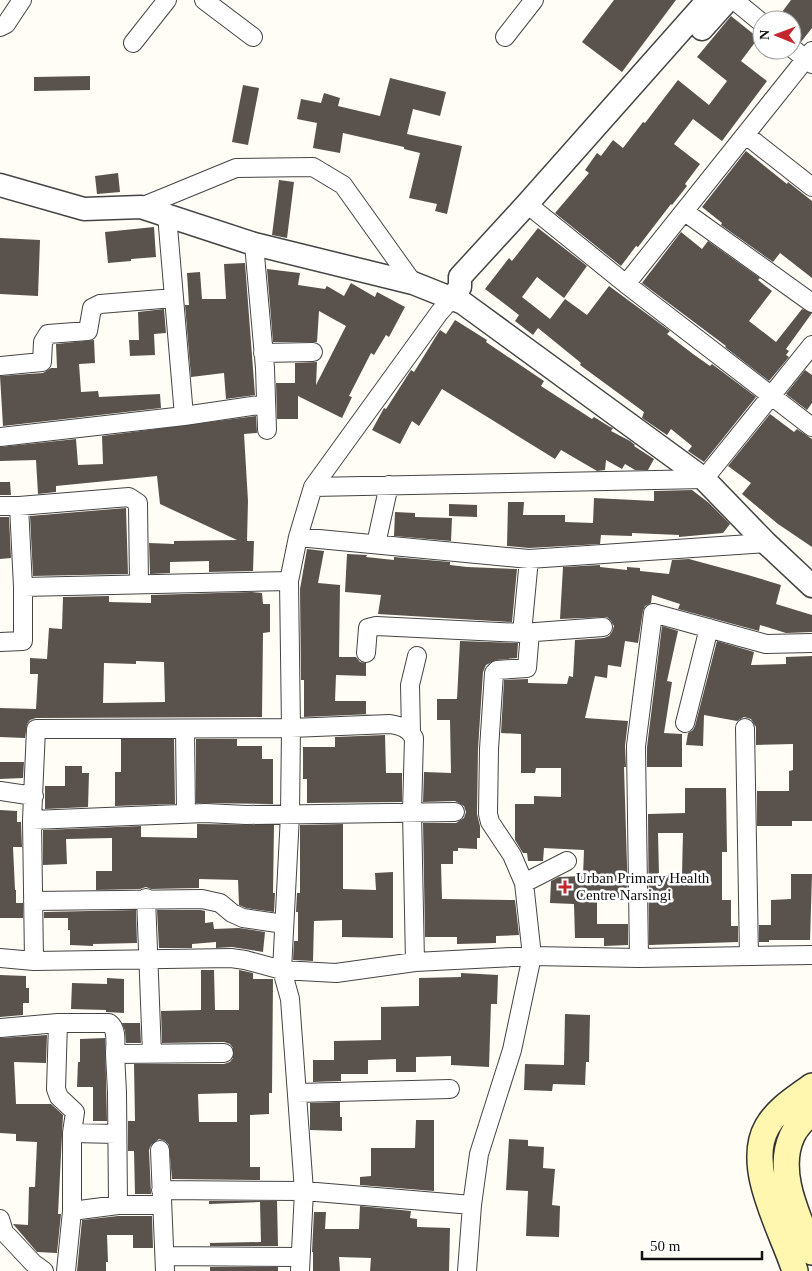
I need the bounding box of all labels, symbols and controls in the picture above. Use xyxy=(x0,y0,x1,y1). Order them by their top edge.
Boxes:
north arrow xyxy=(752,10,802,60)
text: N xyxy=(757,30,772,40)
place label: Urban Primary Health Centre Narsingi xyxy=(576,870,710,903)
marker: Urban Primary Health Centre Narsingi xyxy=(558,880,572,894)
scale bar xyxy=(642,1228,762,1260)
text: 50 m xyxy=(650,1238,681,1254)

